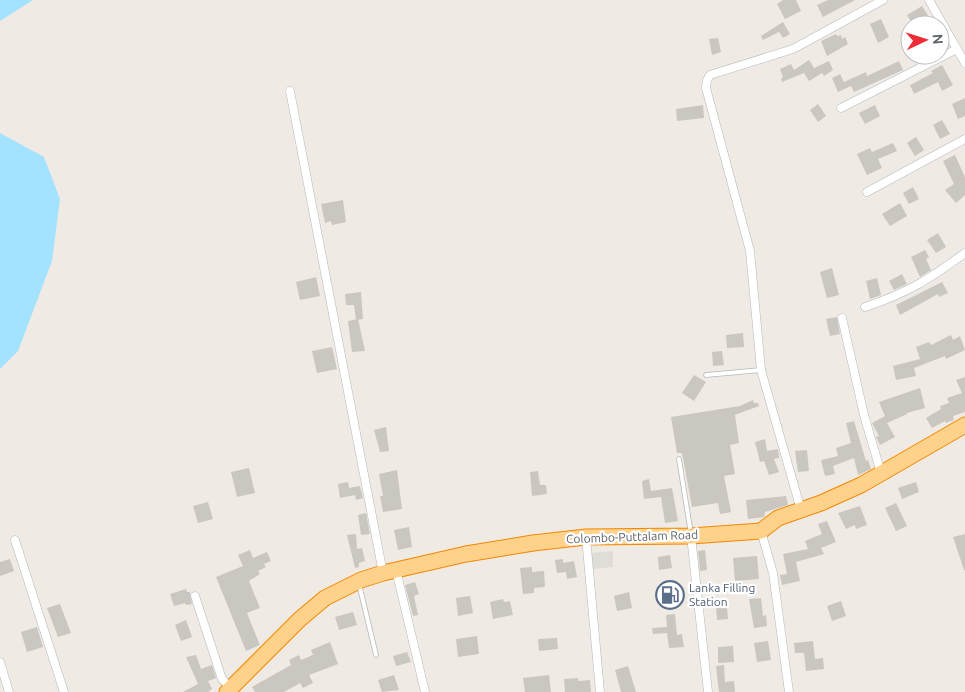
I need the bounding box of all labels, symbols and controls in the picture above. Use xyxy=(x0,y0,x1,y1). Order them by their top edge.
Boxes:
north arrow xyxy=(900,15,950,65)
text: N xyxy=(930,33,946,45)
street label: Colombo-Puttalam Road xyxy=(566,528,698,545)
fuel station icon: Lanka Filling Station xyxy=(655,580,685,610)
place label: Lanka Filling Station xyxy=(689,581,755,608)

